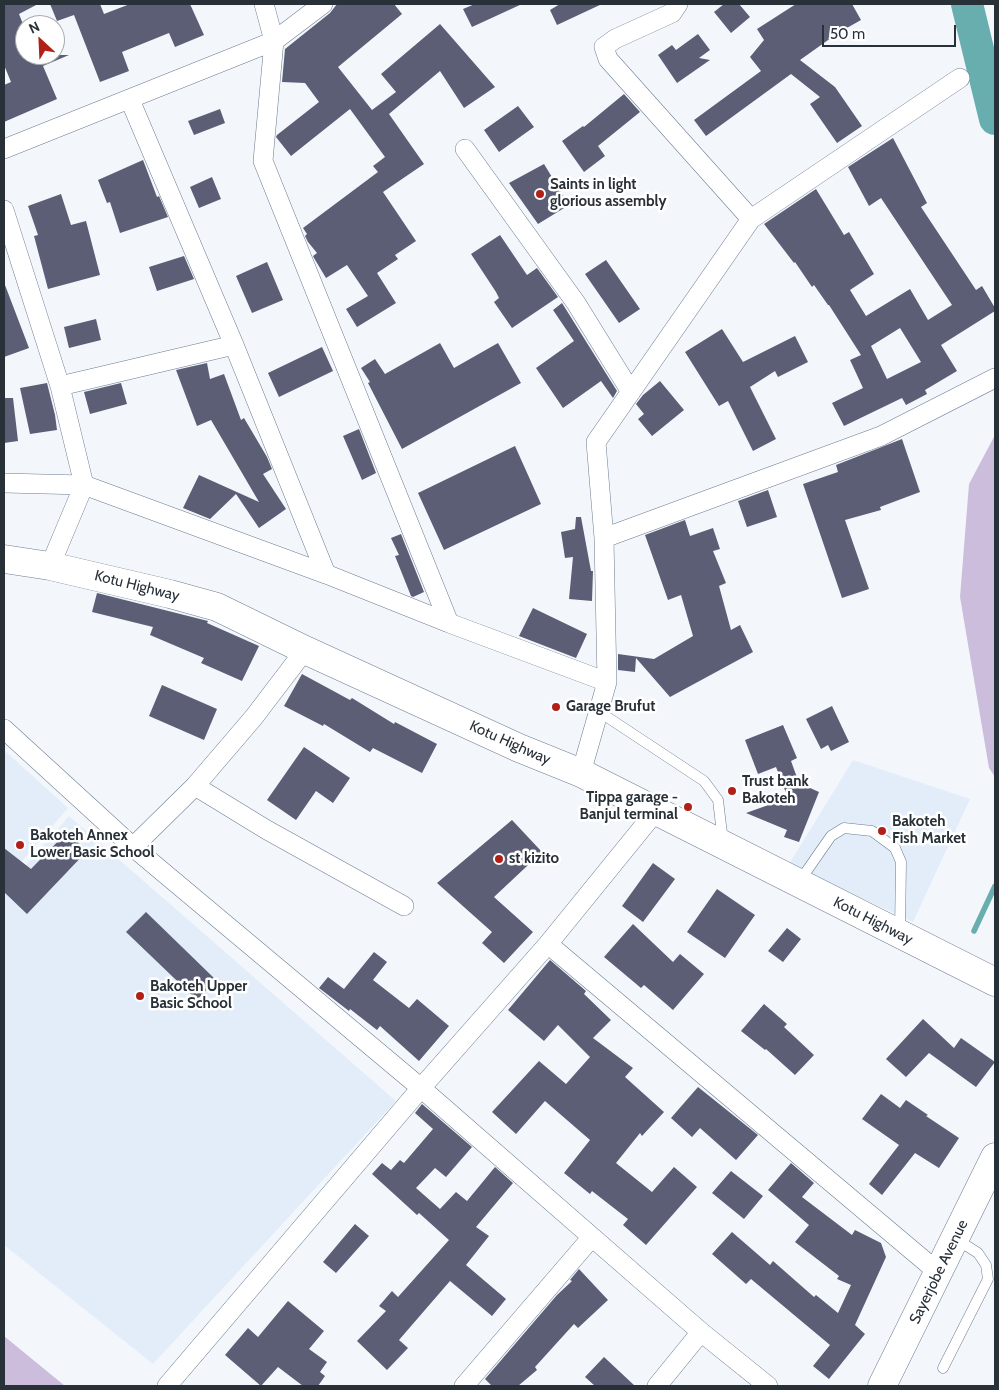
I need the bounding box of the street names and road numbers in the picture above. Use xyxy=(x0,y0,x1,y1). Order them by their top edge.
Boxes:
street label: Kotu Highway xyxy=(93,567,181,605)
street label: Kotu Highway xyxy=(467,717,553,769)
street label: Kotu Highway xyxy=(830,893,916,949)
street label: Sayerjobe Avenue xyxy=(906,1217,972,1327)

